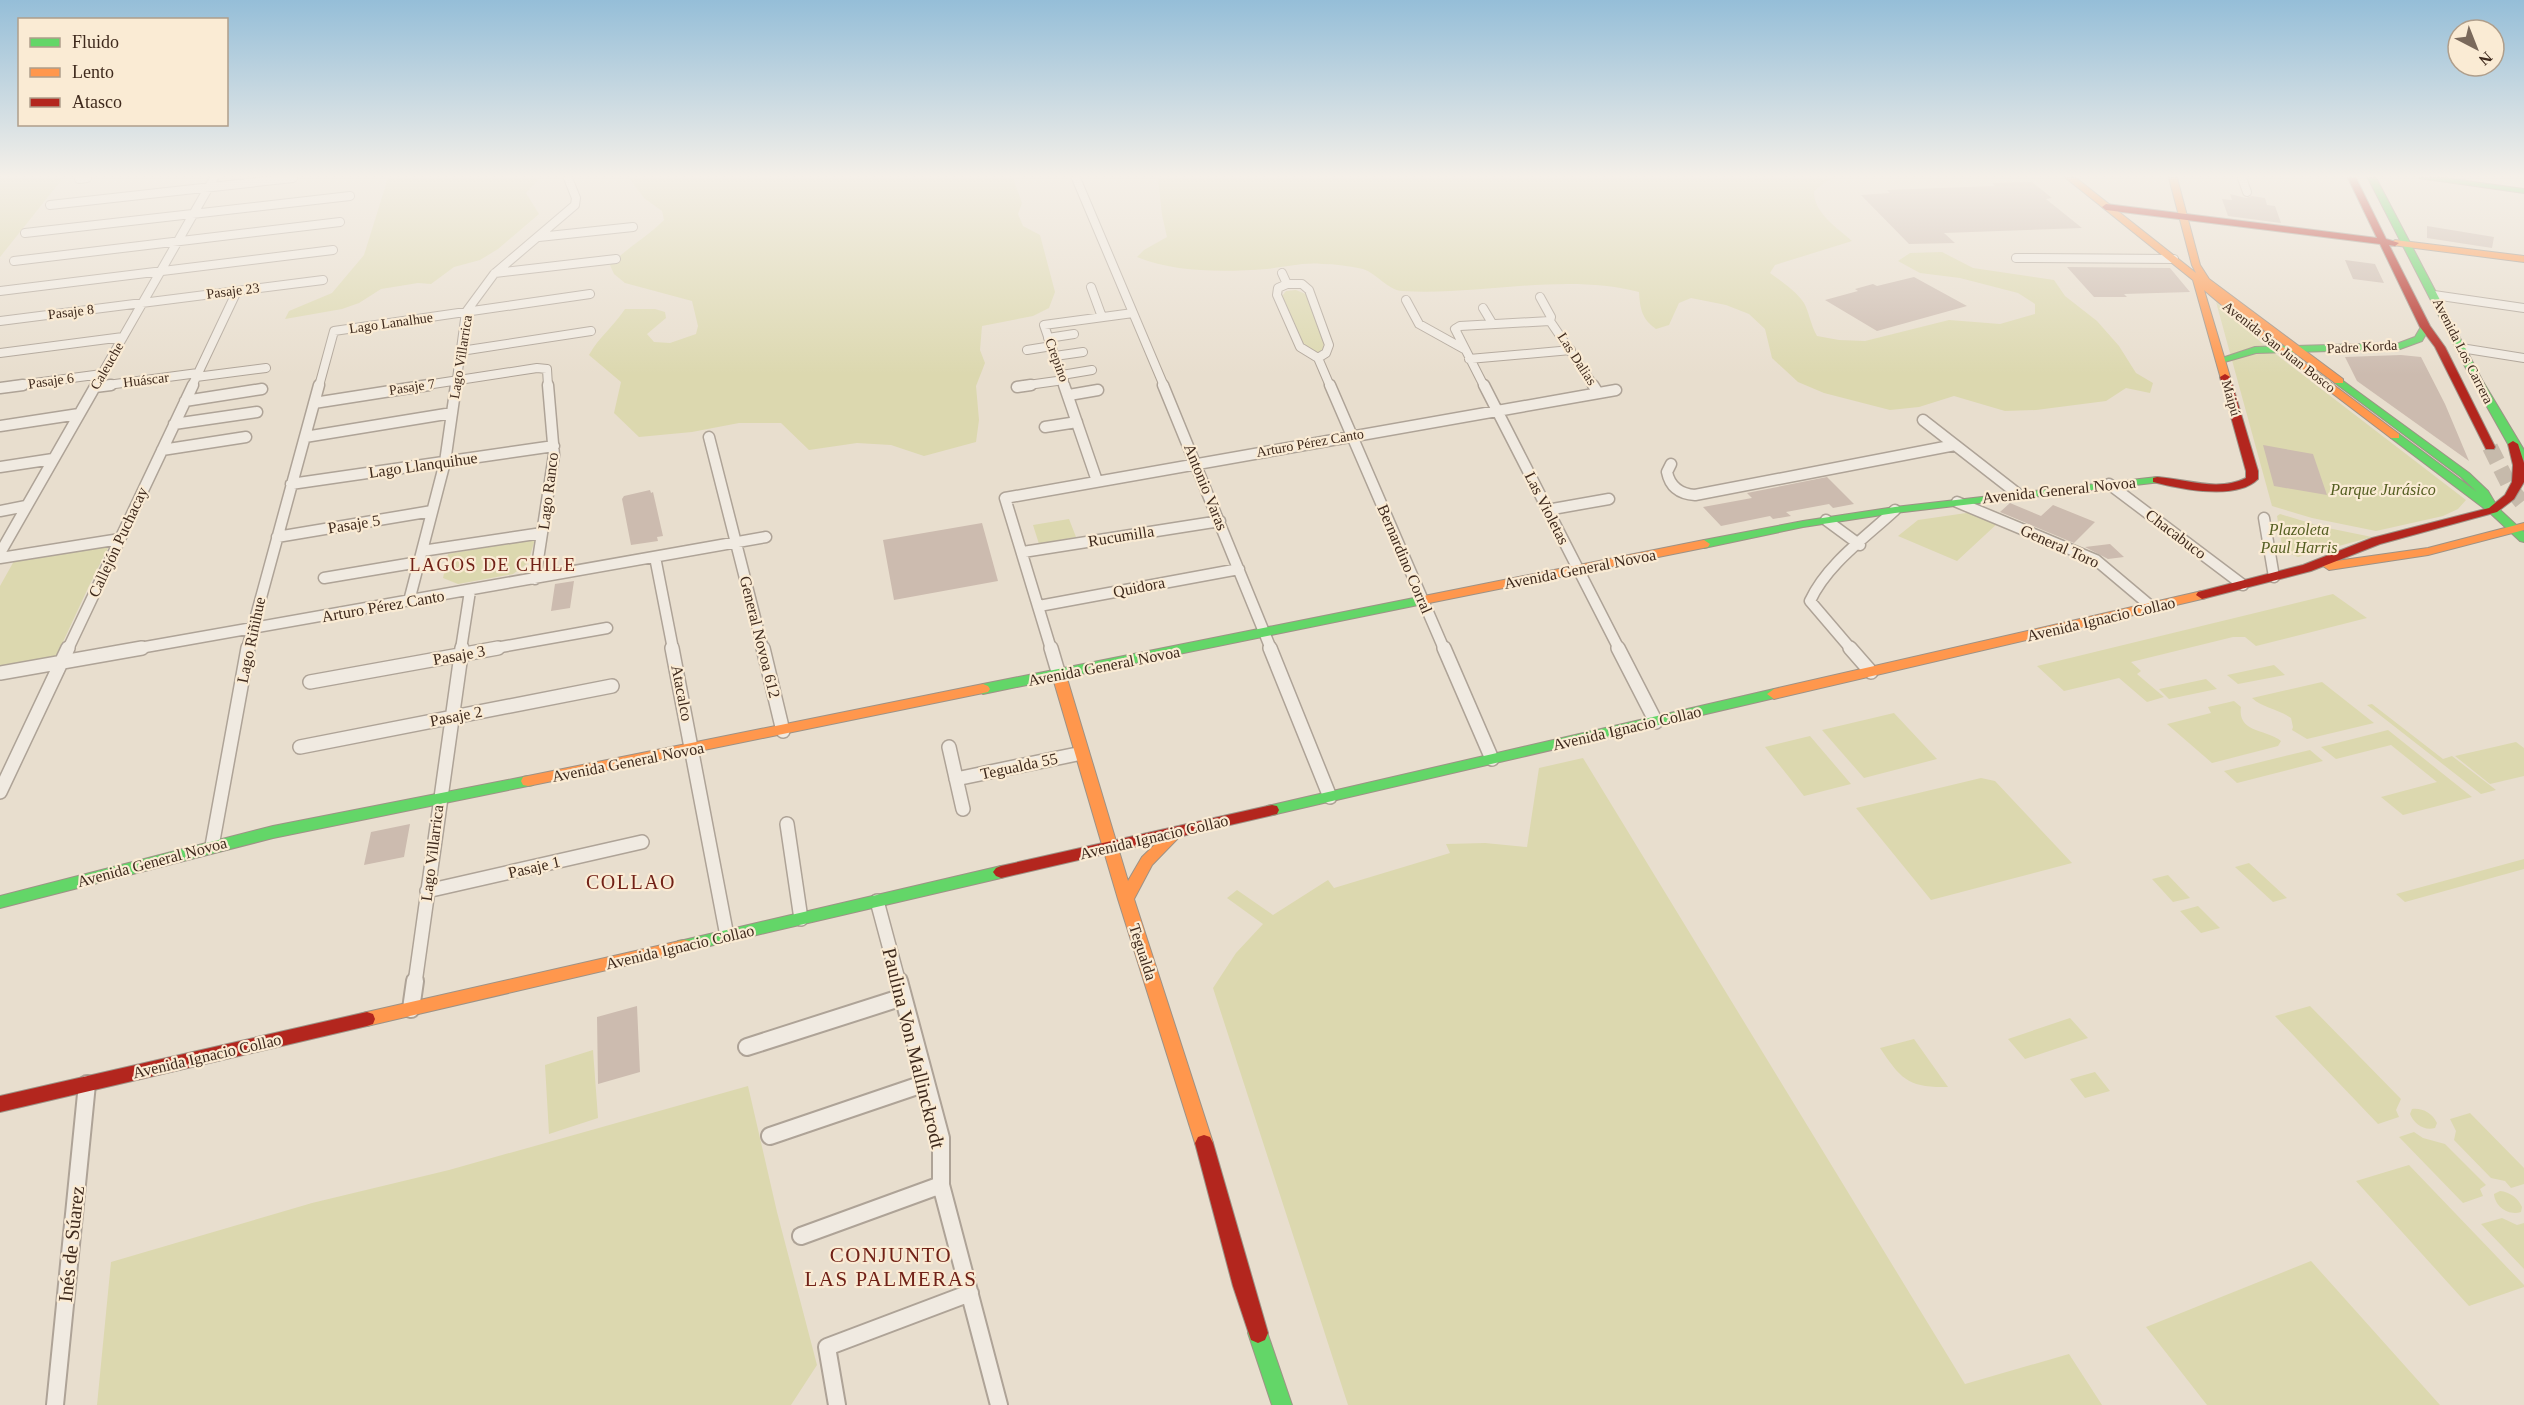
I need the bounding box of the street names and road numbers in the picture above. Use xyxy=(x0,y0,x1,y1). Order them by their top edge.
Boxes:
street label: Pasaje 23 xyxy=(206,280,260,302)
street label: Avenida Los Carrera xyxy=(2430,296,2496,407)
street label: Avenida San Juan Bosco xyxy=(2220,298,2338,396)
street label: Pasaje 8 xyxy=(47,302,95,322)
street label: Lago Lanalhue xyxy=(348,310,434,336)
street label: Lago Villarrica xyxy=(447,313,475,400)
street label: Las Dalias xyxy=(1555,330,1599,388)
street label: Crepino xyxy=(1042,336,1072,384)
street label: Padre Korda xyxy=(2326,338,2398,356)
street label: Caleuche xyxy=(87,340,127,392)
street label: Pasaje 6 xyxy=(27,370,75,392)
street label: Huáscar xyxy=(122,370,170,390)
street label: Pasaje 7 xyxy=(388,376,436,398)
street label: Maipú xyxy=(2219,378,2243,418)
street label: Arturo Pérez Canto xyxy=(1255,426,1365,460)
street label: Antonio Varas xyxy=(1181,441,1231,533)
street label: Lago Llanquihue xyxy=(367,449,479,482)
street label: Lago Ranco xyxy=(535,451,562,531)
street label: Las Violetas xyxy=(1521,469,1573,547)
street label: Avenida General Novoa xyxy=(1981,473,2137,507)
street label: Callejón Puchacay xyxy=(85,484,152,600)
street label: Bernardino Corral xyxy=(1374,502,1436,617)
street label: Chacabuco xyxy=(2143,506,2209,562)
street label: Pasaje 5 xyxy=(327,511,382,538)
street label: General Toro xyxy=(2018,521,2102,571)
street label: Rucumilla xyxy=(1087,522,1155,550)
street label: Avenida General Novoa xyxy=(1503,546,1657,592)
street label: General Novoa 612 xyxy=(737,574,783,700)
street label: Quidora xyxy=(1112,574,1166,600)
street label: Arturo Pérez Canto xyxy=(320,587,446,625)
street label: Avenida Ignacio Collao xyxy=(2025,594,2177,645)
street label: Lago Riñihue xyxy=(234,595,269,685)
street label: Pasaje 3 xyxy=(431,642,487,669)
street label: Avenida General Novoa xyxy=(1027,643,1181,689)
street label: Atacalco xyxy=(668,663,696,723)
street label: Pasaje 2 xyxy=(428,703,484,730)
street label: Avenida Ignacio Collao xyxy=(1551,703,1703,754)
street label: Avenida General Novoa xyxy=(551,739,705,785)
street label: Tegualda 55 xyxy=(979,750,1059,783)
street label: Lago Villarrica xyxy=(418,804,447,902)
street label: Avenida Ignacio Collao xyxy=(1078,812,1230,863)
street label: Avenida General Novoa xyxy=(75,834,229,890)
street label: Pasaje 1 xyxy=(506,853,562,882)
street label: Avenida Ignacio Collao xyxy=(604,922,756,973)
street label: Tegualda xyxy=(1125,922,1160,983)
street label: Paulina Von Mallinckrodt xyxy=(878,945,950,1151)
street label: Avenida Ignacio Collao xyxy=(131,1031,283,1082)
street label: Inés de Súarez xyxy=(54,1185,88,1303)

